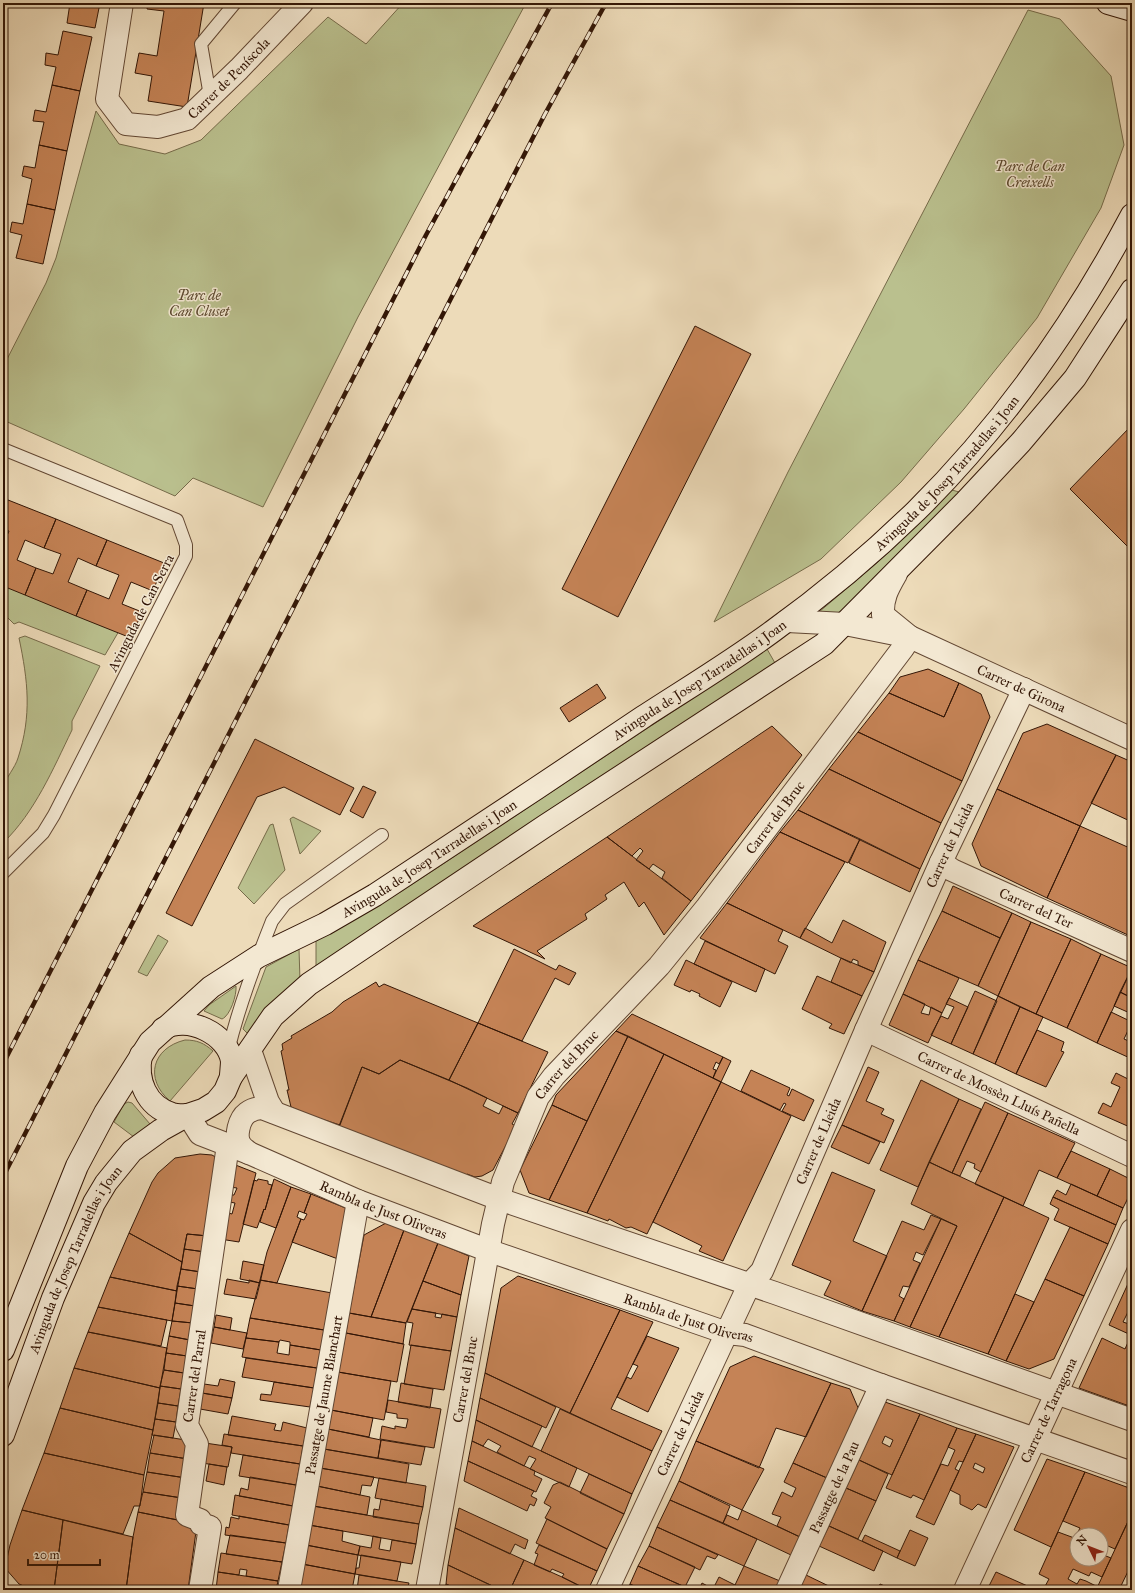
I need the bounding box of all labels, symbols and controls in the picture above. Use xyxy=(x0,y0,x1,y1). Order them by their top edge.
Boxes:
street label: Carrer de Peníscola xyxy=(184,34,273,122)
park label: Parc de Can Creixells xyxy=(995,158,1066,191)
park label: Parc de Can Cluset xyxy=(169,287,231,320)
street label: Avinguda de Josep Tarradellas i Joan xyxy=(870,392,1023,555)
street label: Avinguda de Can Serra xyxy=(104,551,178,675)
street label: Avinguda de Josep Tarradellas i Joan xyxy=(608,616,790,744)
street label: Carrer de Girona xyxy=(974,660,1069,716)
street label: Carrer del Bruc xyxy=(742,777,808,857)
street label: Avinguda de Josep Tarradellas i Joan xyxy=(338,795,520,922)
street label: Carrer de Lleida xyxy=(922,799,977,890)
street label: Carrer del Ter xyxy=(997,884,1077,932)
street label: Carrer del Bruc xyxy=(531,1026,602,1103)
street label: Carrer de Mossèn Lluís Pañella xyxy=(915,1047,1083,1139)
street label: Carrer de Lleida xyxy=(792,1095,844,1187)
street label: Avinguda de Josep Tarradellas i Joan xyxy=(25,1162,125,1357)
street label: Rambla de Just Oliveras xyxy=(317,1177,450,1243)
street label: Rambla de Just Oliveras xyxy=(621,1289,756,1346)
street label: Passatge de Jaume Blanchart xyxy=(301,1314,346,1476)
street label: Carrer del Parral xyxy=(179,1328,209,1424)
street label: Carrer del Bruc xyxy=(449,1335,481,1424)
street label: Carrer de Tarragona xyxy=(1017,1355,1080,1466)
street label: Carrer de Lleida xyxy=(653,1388,707,1479)
street label: Passatge de la Pau xyxy=(806,1438,863,1536)
north arrow xyxy=(1069,1527,1109,1567)
text: N xyxy=(1074,1532,1090,1548)
scale bar xyxy=(28,1541,100,1567)
text: 20 m xyxy=(34,1548,60,1562)

